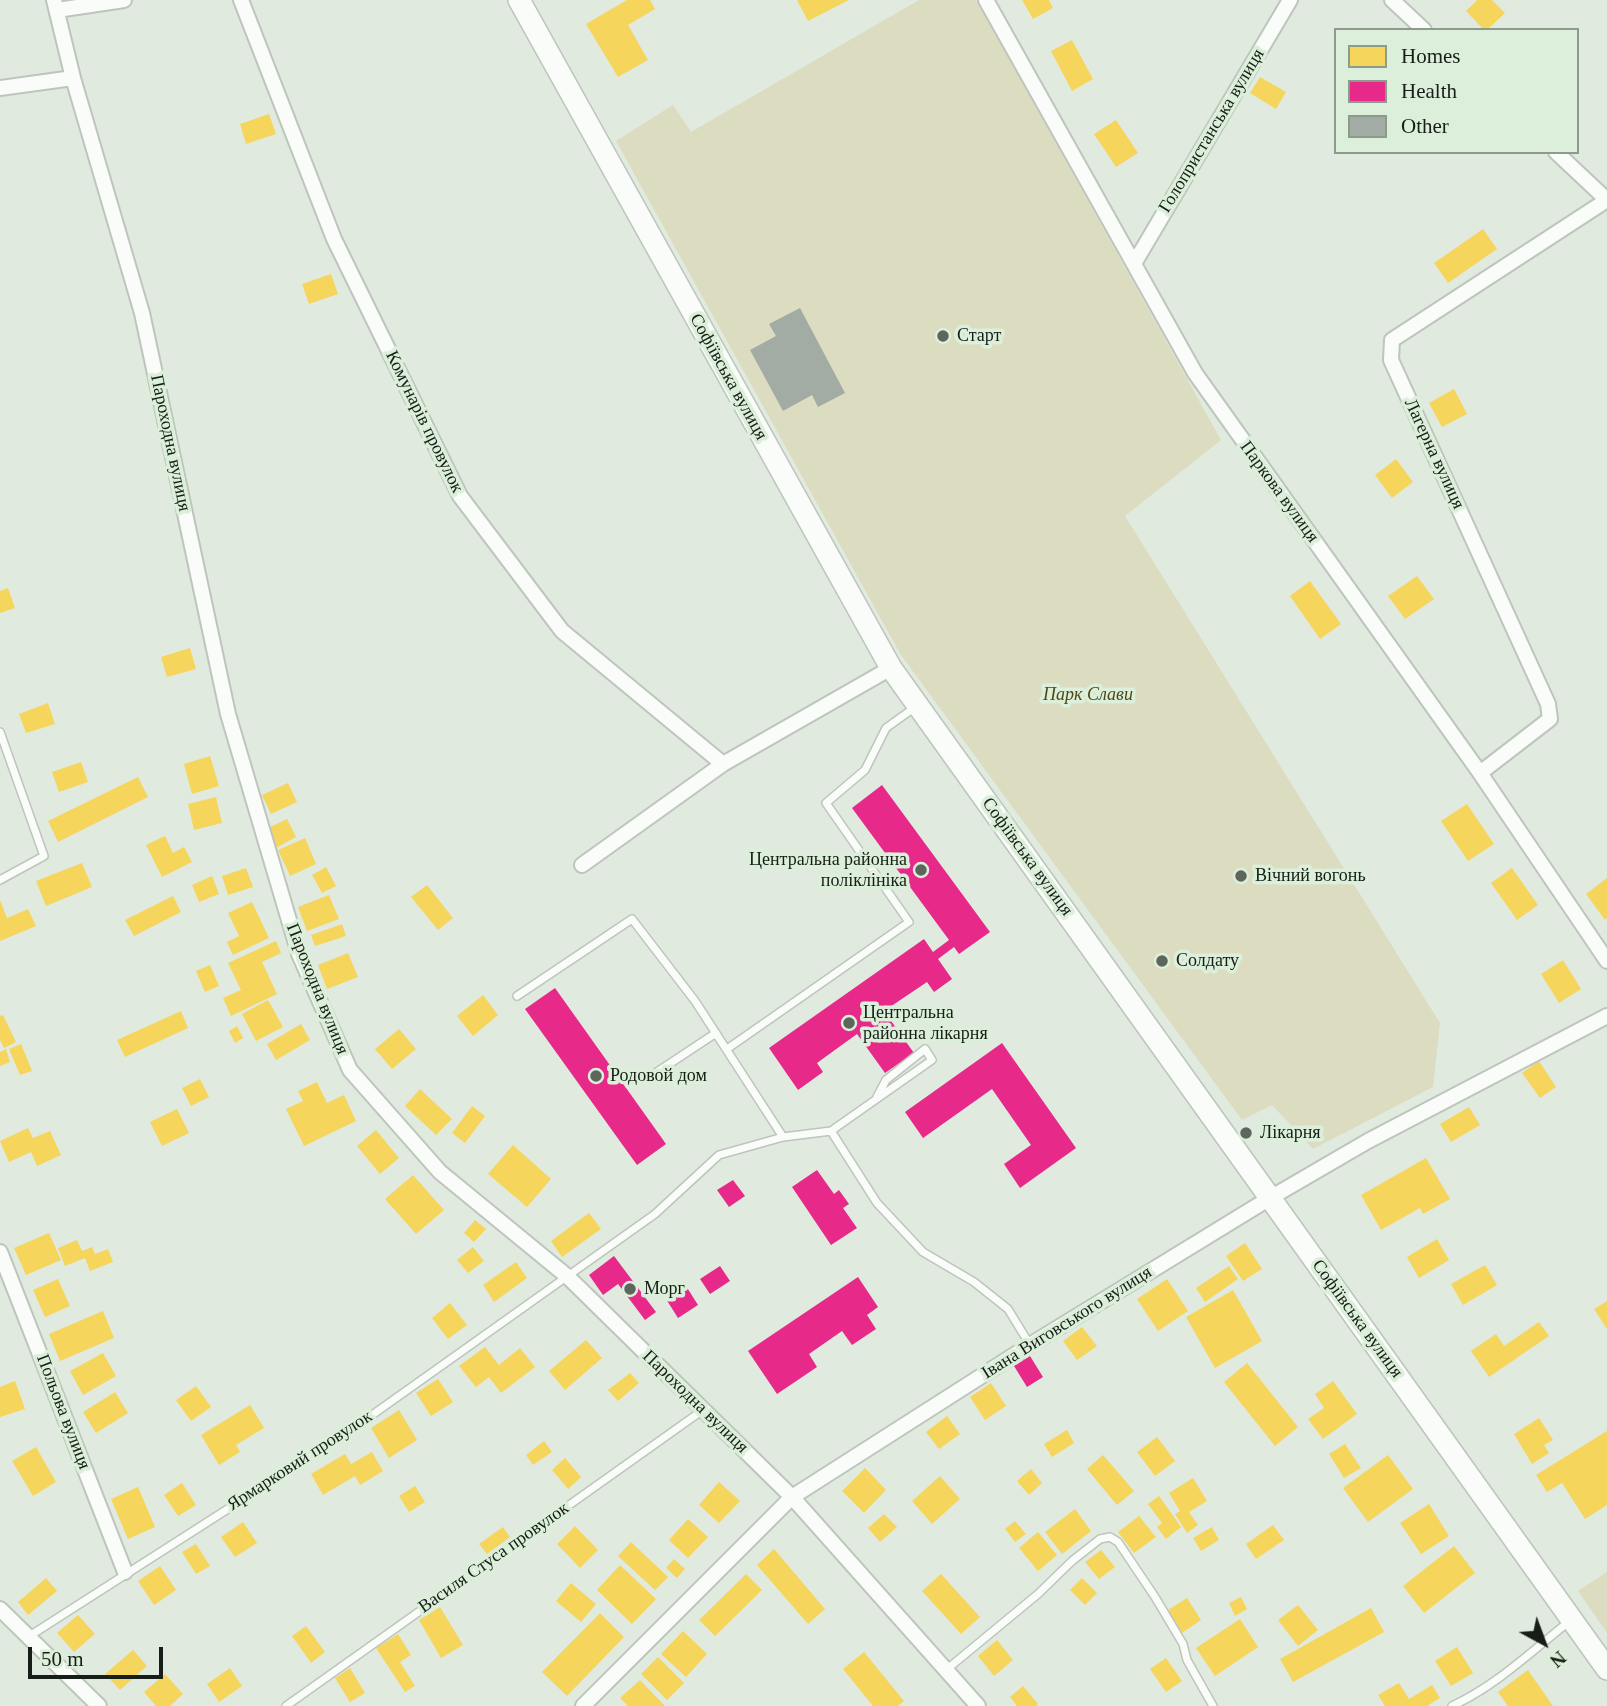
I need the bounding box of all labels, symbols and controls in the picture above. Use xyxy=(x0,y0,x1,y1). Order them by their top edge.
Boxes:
legend xyxy=(1334,28,1579,154)
text: Homes xyxy=(1401,44,1461,68)
street label: Голопристанська вулиця xyxy=(1155,45,1269,217)
text: Health xyxy=(1401,79,1457,103)
text: Other xyxy=(1401,114,1449,138)
street label: Софіївська вулиця xyxy=(684,310,772,444)
place label: Старт xyxy=(957,325,1001,347)
marker: Старт xyxy=(935,328,951,344)
street label: Комунарів провулок xyxy=(380,348,468,496)
street label: Пароходна вулиця xyxy=(145,373,195,513)
street label: Лагерна вулиця xyxy=(1399,395,1469,513)
street label: Паркова вулиця xyxy=(1235,437,1323,547)
park label: Парк Слави xyxy=(1043,684,1133,706)
street label: Софіївська вулиця xyxy=(977,794,1077,920)
place label: Центральна районна поліклініка xyxy=(749,849,907,892)
marker: Центральна районна поліклініка xyxy=(913,862,929,878)
place label: Вічний вогонь xyxy=(1255,865,1366,887)
marker: Вічний вогонь xyxy=(1233,868,1249,884)
street label: Пароходна вулиця xyxy=(281,920,353,1058)
place label: Солдату xyxy=(1176,950,1239,972)
marker: Солдату xyxy=(1154,953,1170,969)
place label: Центральна районна лікарня xyxy=(863,1002,988,1044)
marker: Центральна районна лікарня xyxy=(841,1015,857,1031)
place label: Родовой дом xyxy=(610,1065,707,1087)
marker: Родовой дом xyxy=(588,1068,604,1084)
place label: Лікарня xyxy=(1260,1122,1321,1144)
marker: Лікарня xyxy=(1238,1125,1254,1141)
street label: Софіївська вулиця xyxy=(1307,1256,1407,1382)
street label: Івана Виговського вулиця xyxy=(978,1262,1156,1384)
place label: Морг xyxy=(644,1278,685,1300)
marker: Морг xyxy=(622,1281,638,1297)
street label: Пароходна вулиця xyxy=(637,1346,753,1458)
street label: Польова вулиця xyxy=(31,1351,95,1473)
street label: Ярмарковий провулок xyxy=(223,1406,377,1516)
street label: Василя Стуса провулок xyxy=(415,1498,573,1618)
north arrow xyxy=(1509,1608,1579,1678)
scale bar xyxy=(32,1632,166,1676)
text: 50 m xyxy=(41,1647,84,1671)
text: N xyxy=(1546,1647,1570,1672)

